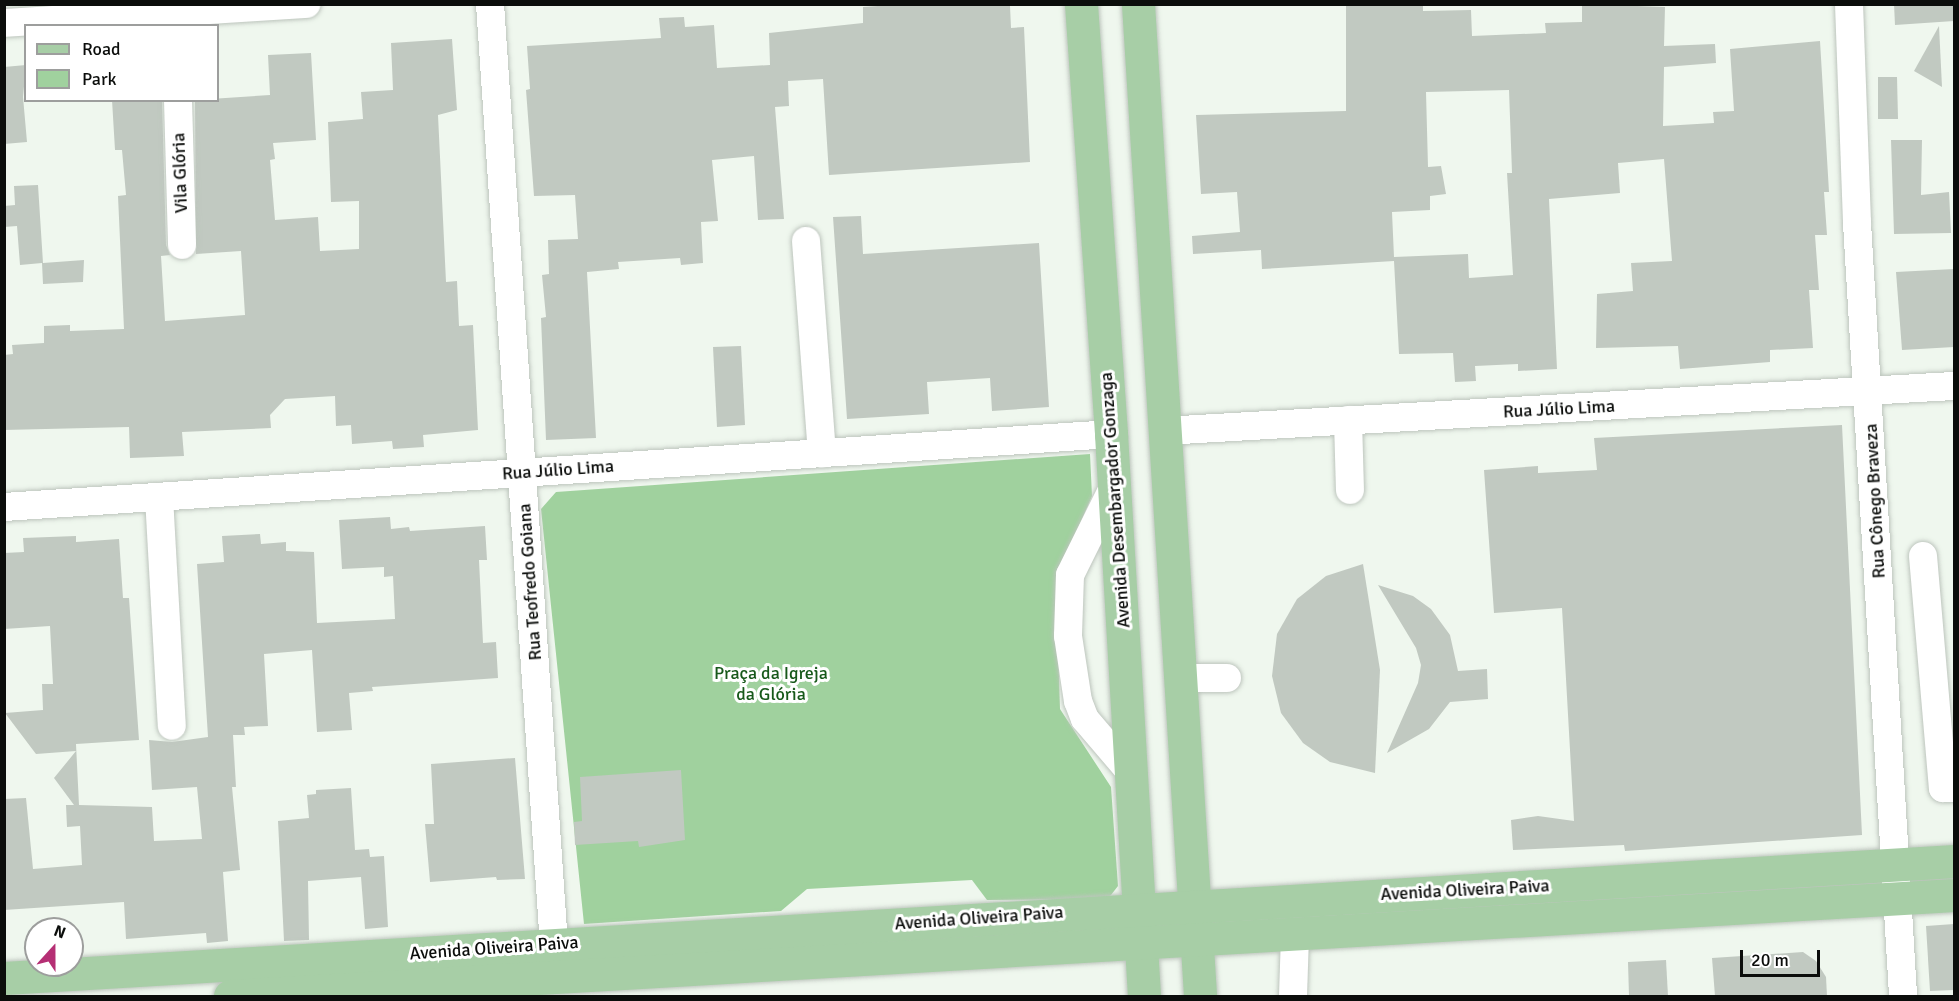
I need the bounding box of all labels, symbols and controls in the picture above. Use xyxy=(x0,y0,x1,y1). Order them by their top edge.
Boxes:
legend xyxy=(24,24,219,102)
text: Road xyxy=(82,38,121,60)
text: Park xyxy=(82,68,117,90)
street label: Vila Glória xyxy=(168,132,192,214)
street label: Avenida Desembargador Gonzaga xyxy=(1095,371,1135,629)
street label: Rua Júlio Lima xyxy=(1502,395,1616,423)
street label: Rua Cônego Braveza xyxy=(1860,423,1890,579)
street label: Rua Júlio Lima xyxy=(501,455,615,485)
street label: Rua Teofredo Goiana xyxy=(514,503,546,661)
park label: Praça da Igreja da Glória xyxy=(714,663,828,706)
street label: Avenida Oliveira Paiva xyxy=(1380,875,1550,905)
street label: Avenida Oliveira Paiva xyxy=(894,901,1064,935)
north arrow xyxy=(24,917,84,977)
text: N xyxy=(51,921,69,943)
street label: Avenida Oliveira Paiva xyxy=(409,931,579,965)
scale bar xyxy=(1743,938,1822,976)
text: 20 m xyxy=(1751,949,1789,971)

